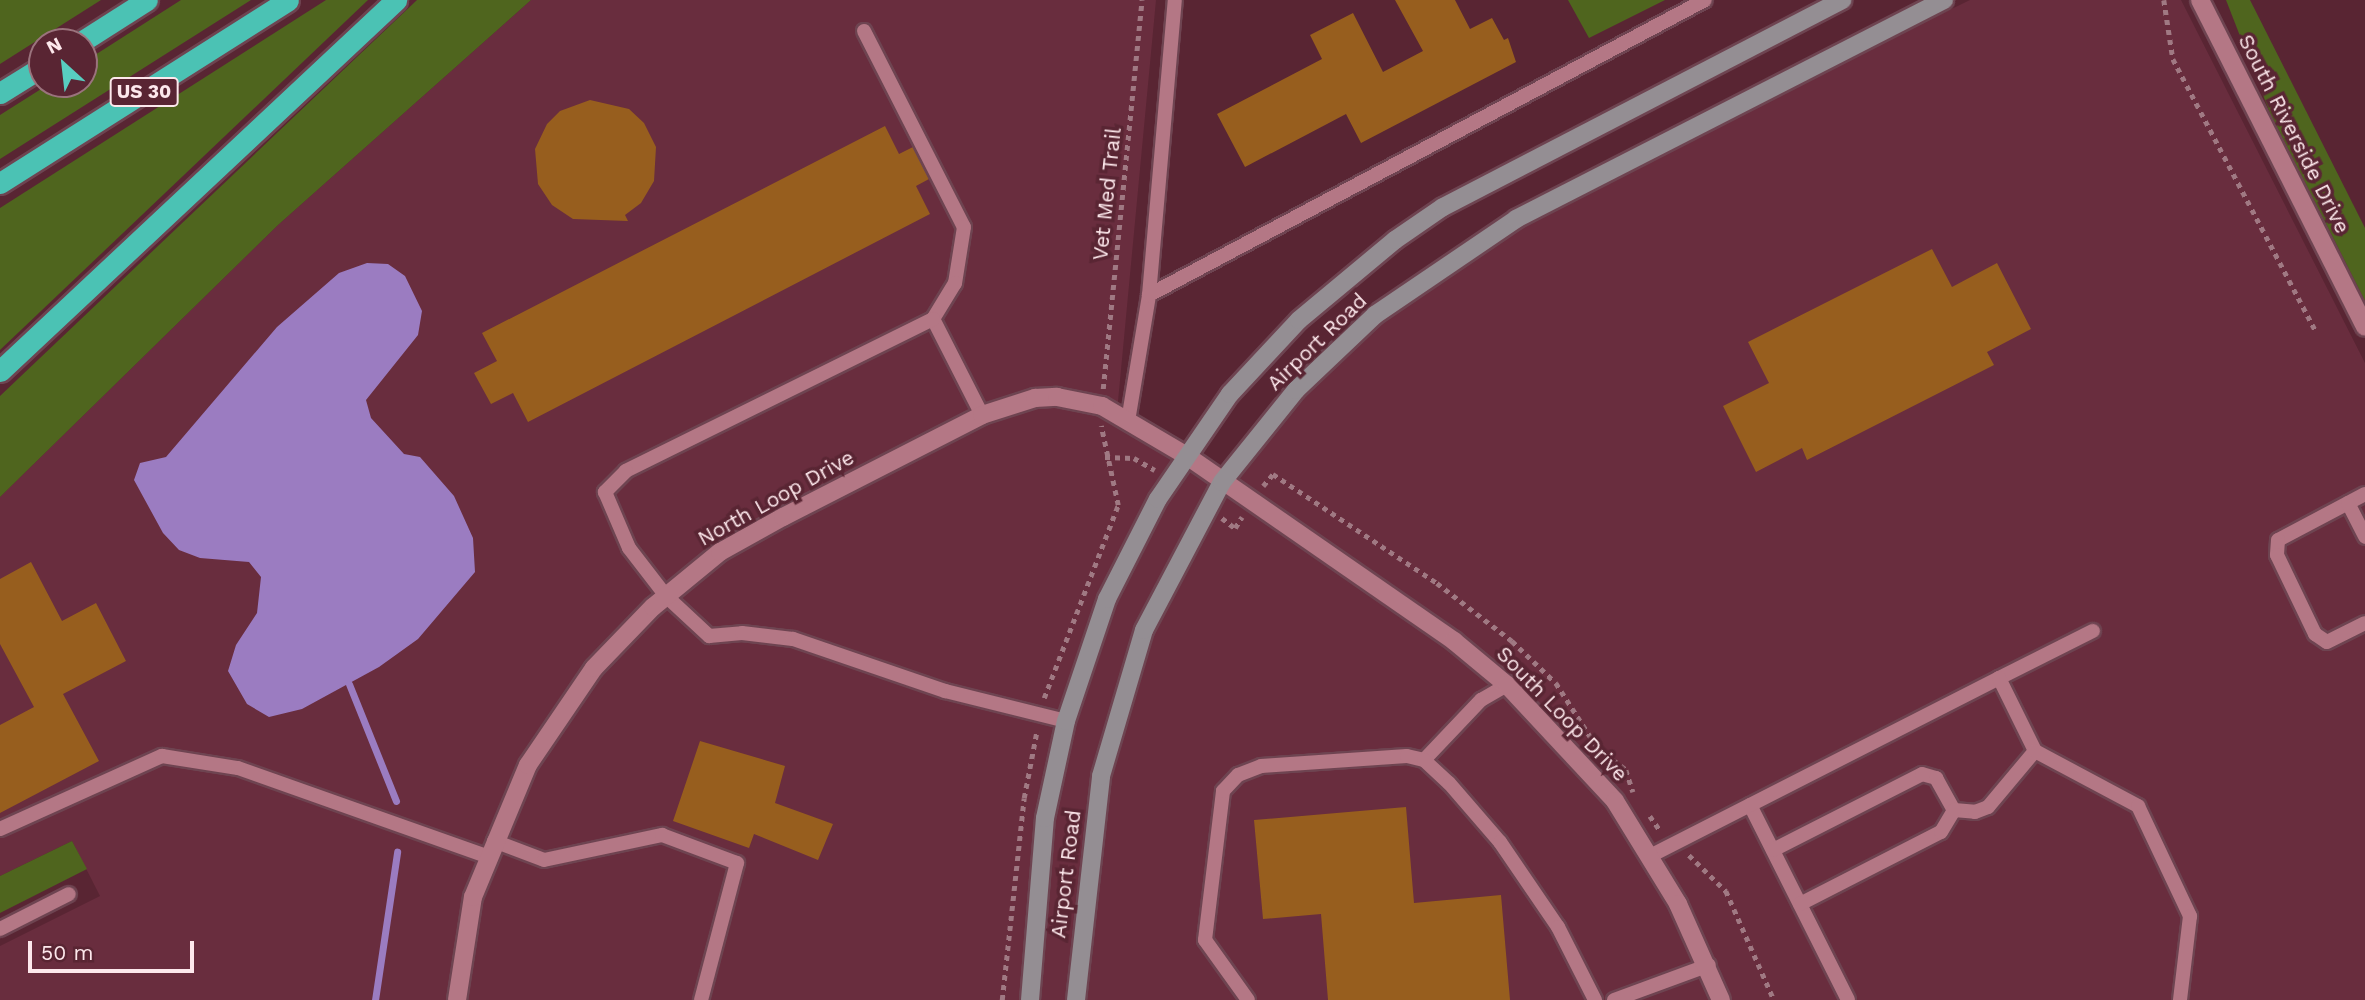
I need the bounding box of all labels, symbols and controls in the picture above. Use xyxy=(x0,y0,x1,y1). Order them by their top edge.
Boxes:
north arrow xyxy=(28,28,98,98)
street label: South Riverside Drive xyxy=(2233,30,2355,238)
text: N xyxy=(43,32,66,59)
road number: US 30 xyxy=(109,76,179,108)
street label: Vet Med Trail xyxy=(1087,126,1127,262)
street label: Airport Road xyxy=(1262,288,1372,396)
street label: North Loop Drive xyxy=(693,445,859,551)
street label: South Loop Drive xyxy=(1491,641,1633,787)
street label: Airport Road xyxy=(1046,808,1086,940)
scale bar xyxy=(32,926,198,970)
text: 50 m xyxy=(41,940,93,965)

